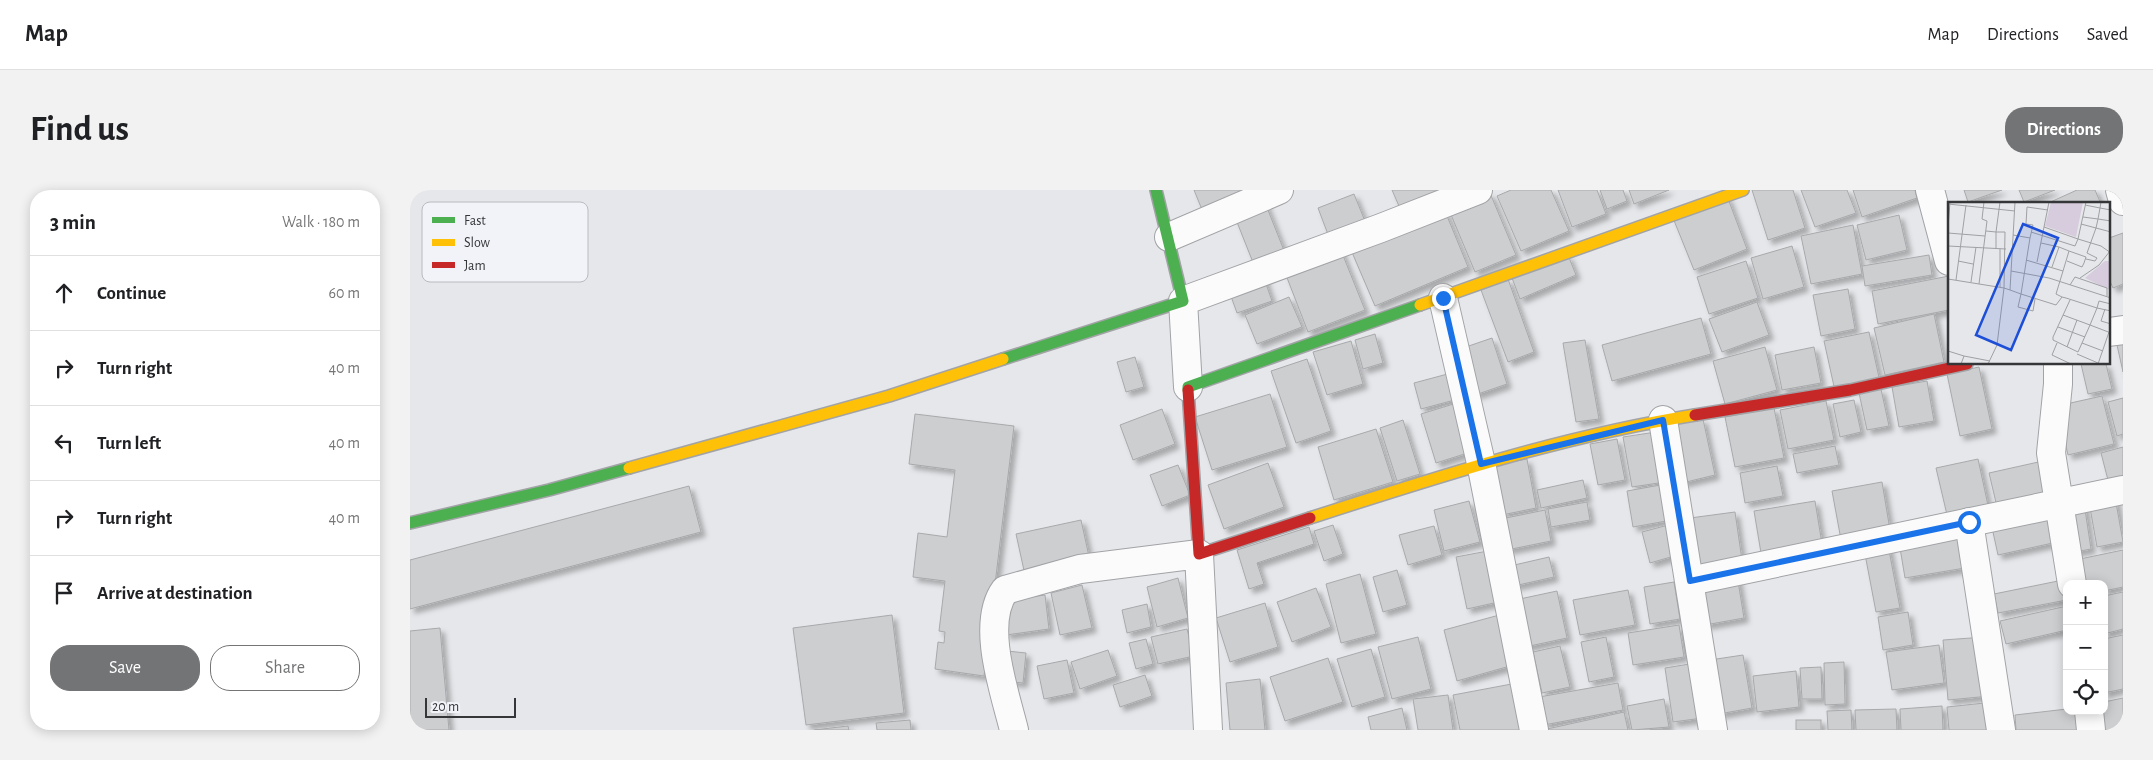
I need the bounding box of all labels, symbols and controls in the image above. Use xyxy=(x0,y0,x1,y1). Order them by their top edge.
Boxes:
text: Map xyxy=(25,22,68,46)
text: Map xyxy=(1928,26,1959,44)
text: Directions xyxy=(1987,26,2059,44)
text: Saved xyxy=(2087,26,2128,44)
button: Directions xyxy=(2005,107,2123,153)
text: Find us xyxy=(30,112,129,147)
legend xyxy=(422,202,588,282)
inset map xyxy=(1948,202,2110,365)
text: 3 min xyxy=(50,212,96,233)
text: Walk · 180 m xyxy=(282,214,360,230)
text: Fast xyxy=(464,214,486,228)
text: Slow xyxy=(464,236,491,250)
text: Jam xyxy=(464,259,486,273)
icon: ahead xyxy=(50,279,78,307)
text: Continue xyxy=(97,284,166,303)
text: 60 m xyxy=(329,285,360,301)
route end xyxy=(1432,287,1455,310)
icon: right xyxy=(50,354,78,382)
text: Turn right xyxy=(97,359,172,378)
text: 40 m xyxy=(328,360,360,376)
icon: left xyxy=(50,429,78,457)
text: Turn left xyxy=(97,434,161,453)
text: 40 m xyxy=(328,435,360,451)
icon: right xyxy=(50,504,78,532)
text: Turn right xyxy=(97,509,172,528)
text: 40 m xyxy=(328,510,360,526)
route start xyxy=(1958,511,1981,534)
icon: arrive xyxy=(50,579,78,607)
map controls xyxy=(2063,580,2108,715)
button: + xyxy=(2063,580,2108,625)
text: Arrive at destination xyxy=(97,584,253,603)
button: − xyxy=(2063,625,2108,670)
button: Save xyxy=(50,645,200,691)
button: Share xyxy=(210,645,360,691)
button: locate xyxy=(2063,670,2108,715)
scale bar xyxy=(425,695,516,718)
text: 20 m xyxy=(432,700,459,714)

